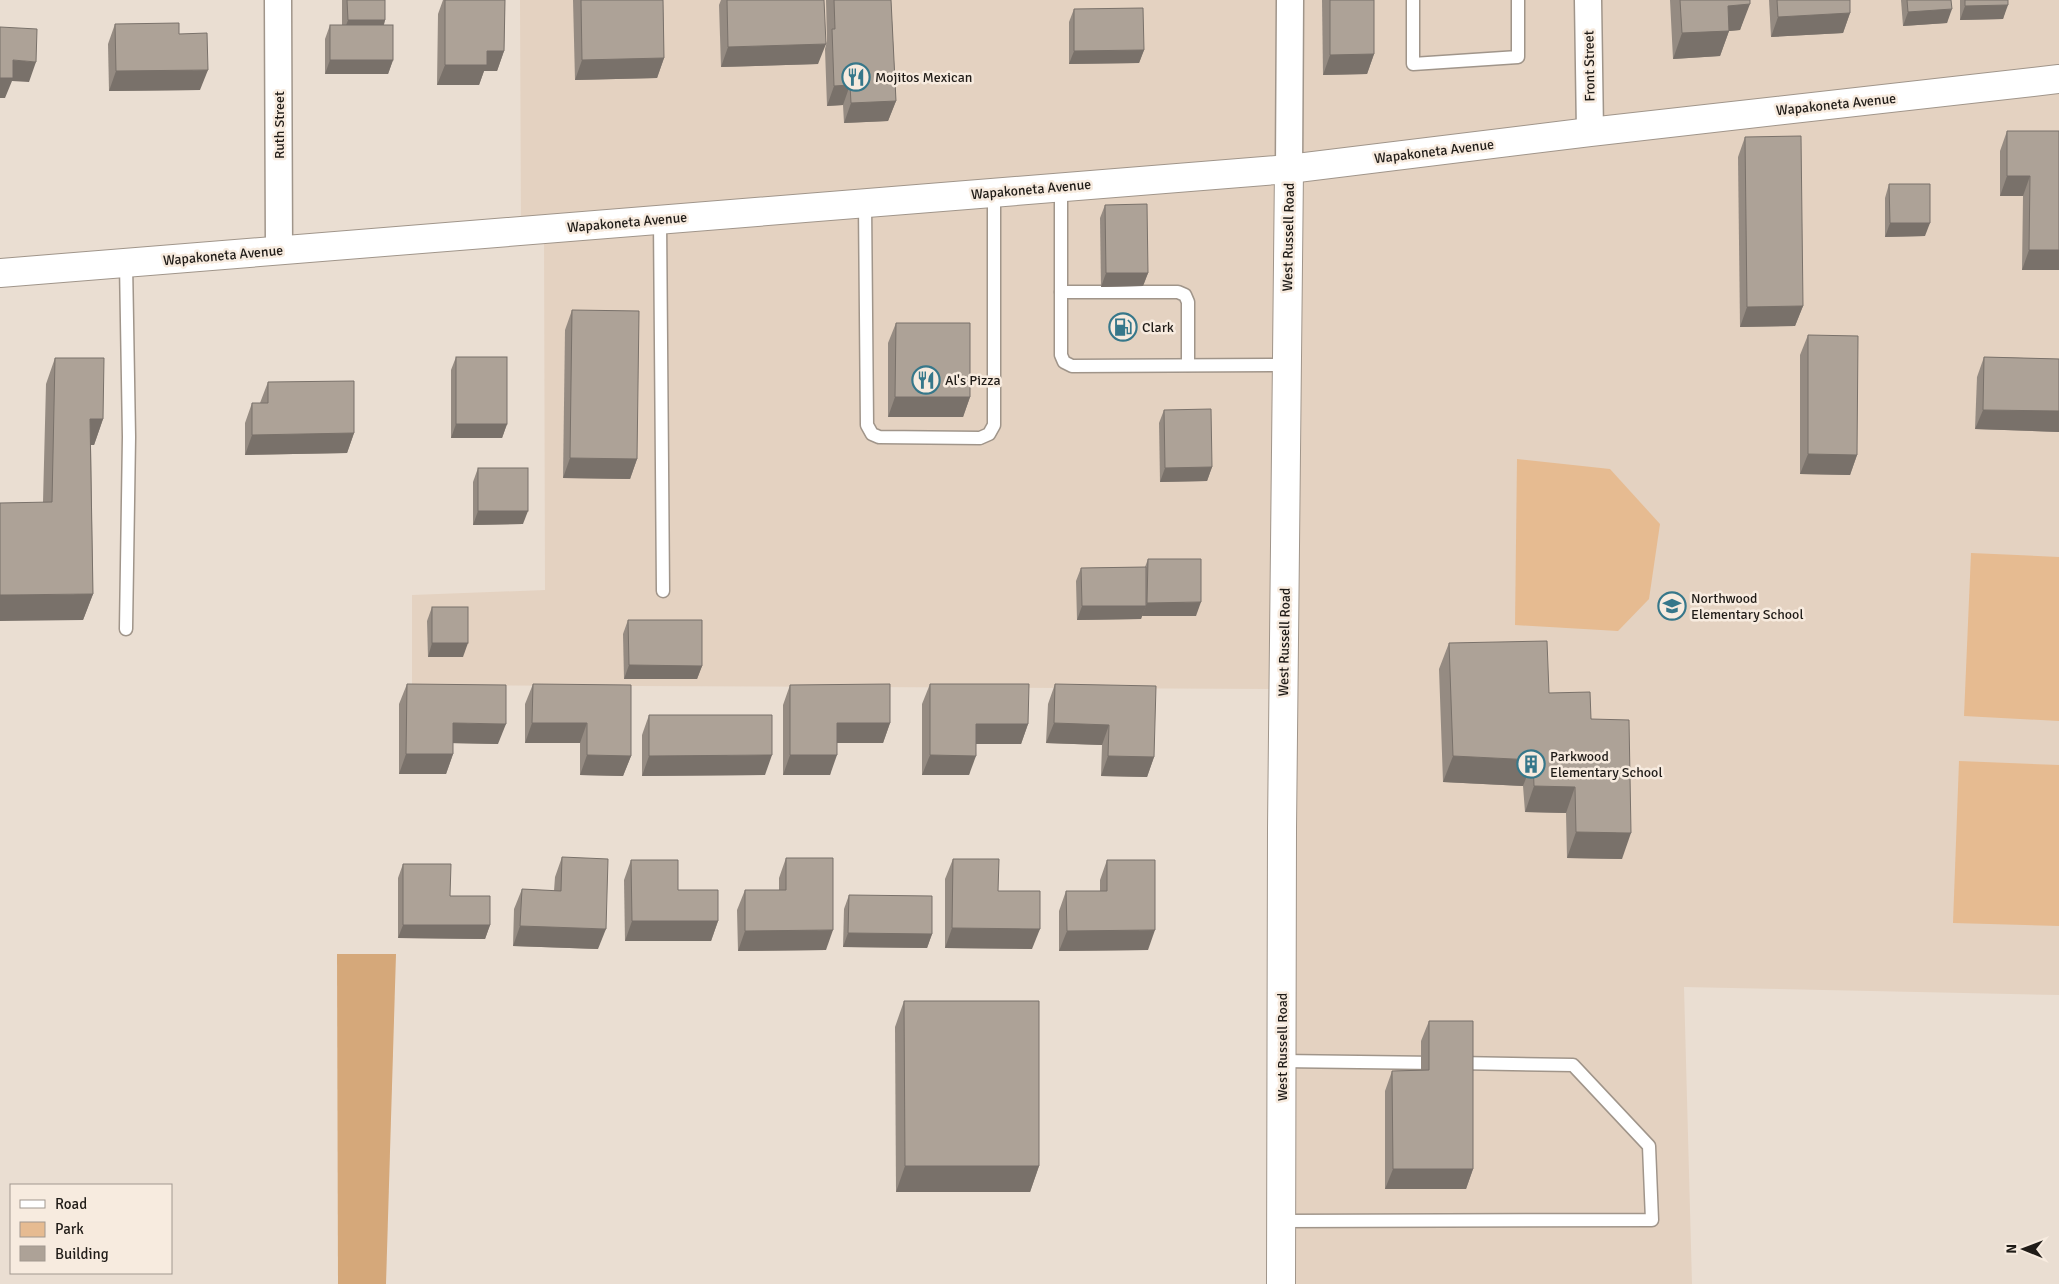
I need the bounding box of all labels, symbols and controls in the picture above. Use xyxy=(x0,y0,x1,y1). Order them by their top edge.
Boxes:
street label: Front Street xyxy=(1580,30,1599,102)
restaurant icon: Mojitos Mexican xyxy=(841,62,871,92)
place label: Mojitos Mexican xyxy=(875,69,972,86)
street label: Wapakoneta Avenue xyxy=(1775,90,1897,119)
street label: Ruth Street xyxy=(271,91,288,159)
street label: Wapakoneta Avenue xyxy=(1373,136,1495,167)
street label: Wapakoneta Avenue xyxy=(970,176,1092,203)
street label: West Russell Road xyxy=(1279,183,1298,291)
street label: Wapakoneta Avenue xyxy=(566,209,688,236)
street label: Wapakoneta Avenue xyxy=(162,242,284,269)
fuel station icon: Clark xyxy=(1108,312,1138,342)
place label: Clark xyxy=(1142,319,1174,336)
restaurant icon: Al's Pizza xyxy=(911,365,941,395)
place label: Al's Pizza xyxy=(945,372,1001,389)
street label: West Russell Road xyxy=(1275,588,1294,696)
place label: Northwood Elementary School xyxy=(1691,590,1804,623)
school or university icon: Northwood Elementary School xyxy=(1657,591,1687,621)
place label: Parkwood Elementary School xyxy=(1550,748,1663,781)
building icon: Parkwood Elementary School xyxy=(1516,749,1546,779)
street label: West Russell Road xyxy=(1274,993,1291,1101)
legend xyxy=(10,1184,172,1274)
text: Road xyxy=(55,1195,87,1213)
text: Park xyxy=(55,1220,84,1238)
north arrow xyxy=(1999,1224,2049,1274)
text: N xyxy=(2003,1244,2020,1254)
text: Building xyxy=(55,1245,109,1263)

